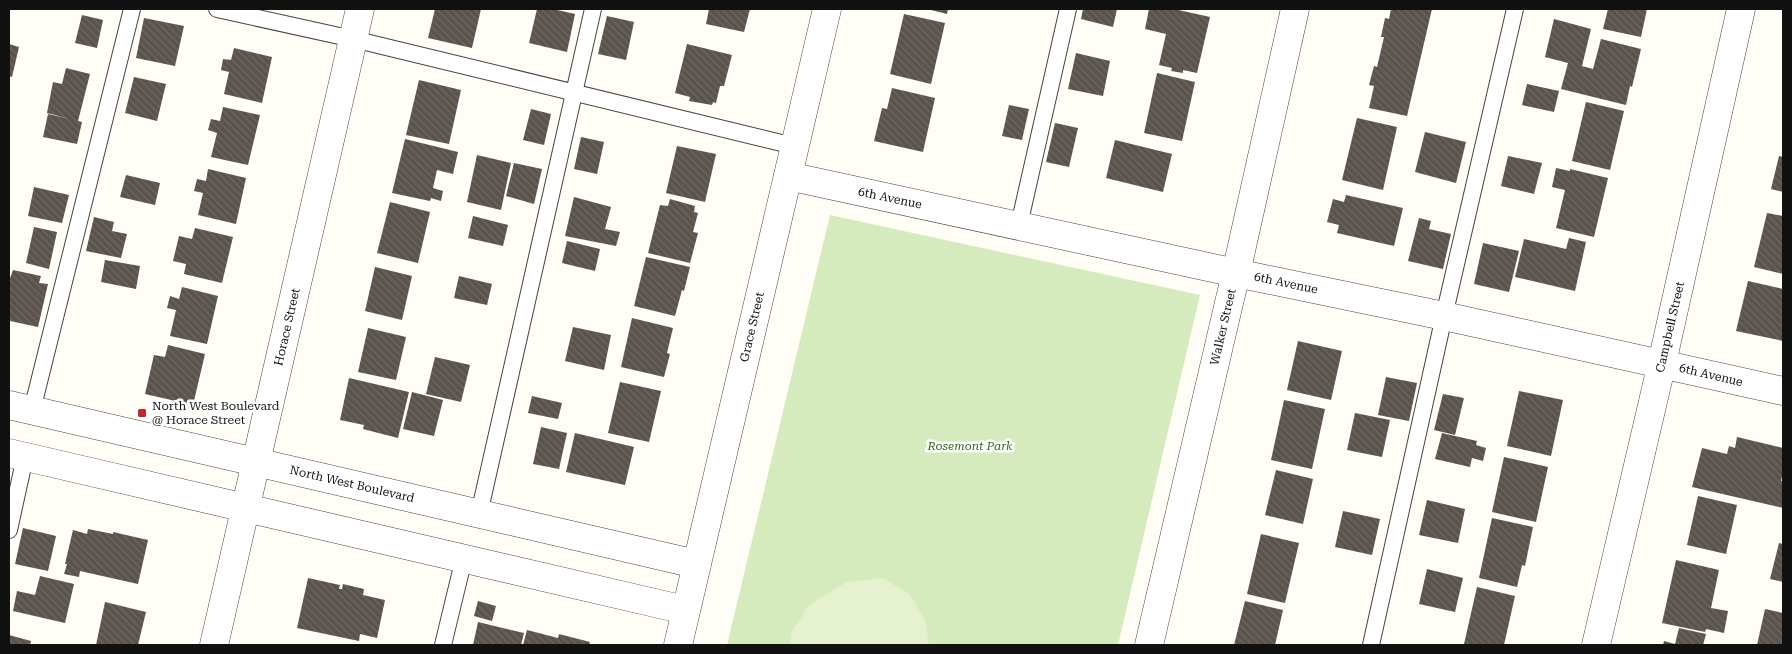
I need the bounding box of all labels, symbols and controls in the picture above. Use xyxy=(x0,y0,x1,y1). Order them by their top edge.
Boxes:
street label: 6th Avenue xyxy=(857,184,924,212)
street label: 6th Avenue xyxy=(1253,269,1320,297)
street label: Campbell Street xyxy=(1653,280,1687,374)
street label: Horace Street xyxy=(271,286,303,367)
street label: Walker Street xyxy=(1207,287,1239,367)
street label: Grace Street xyxy=(737,290,767,363)
street label: 6th Avenue xyxy=(1678,361,1745,389)
place label: North West Boulevard @ Horace Street xyxy=(152,399,280,427)
marker: North West Boulevard @ Horace Street xyxy=(136,407,148,419)
park label: Rosemont Park xyxy=(926,439,1013,453)
street label: North West Boulevard xyxy=(288,463,416,505)

